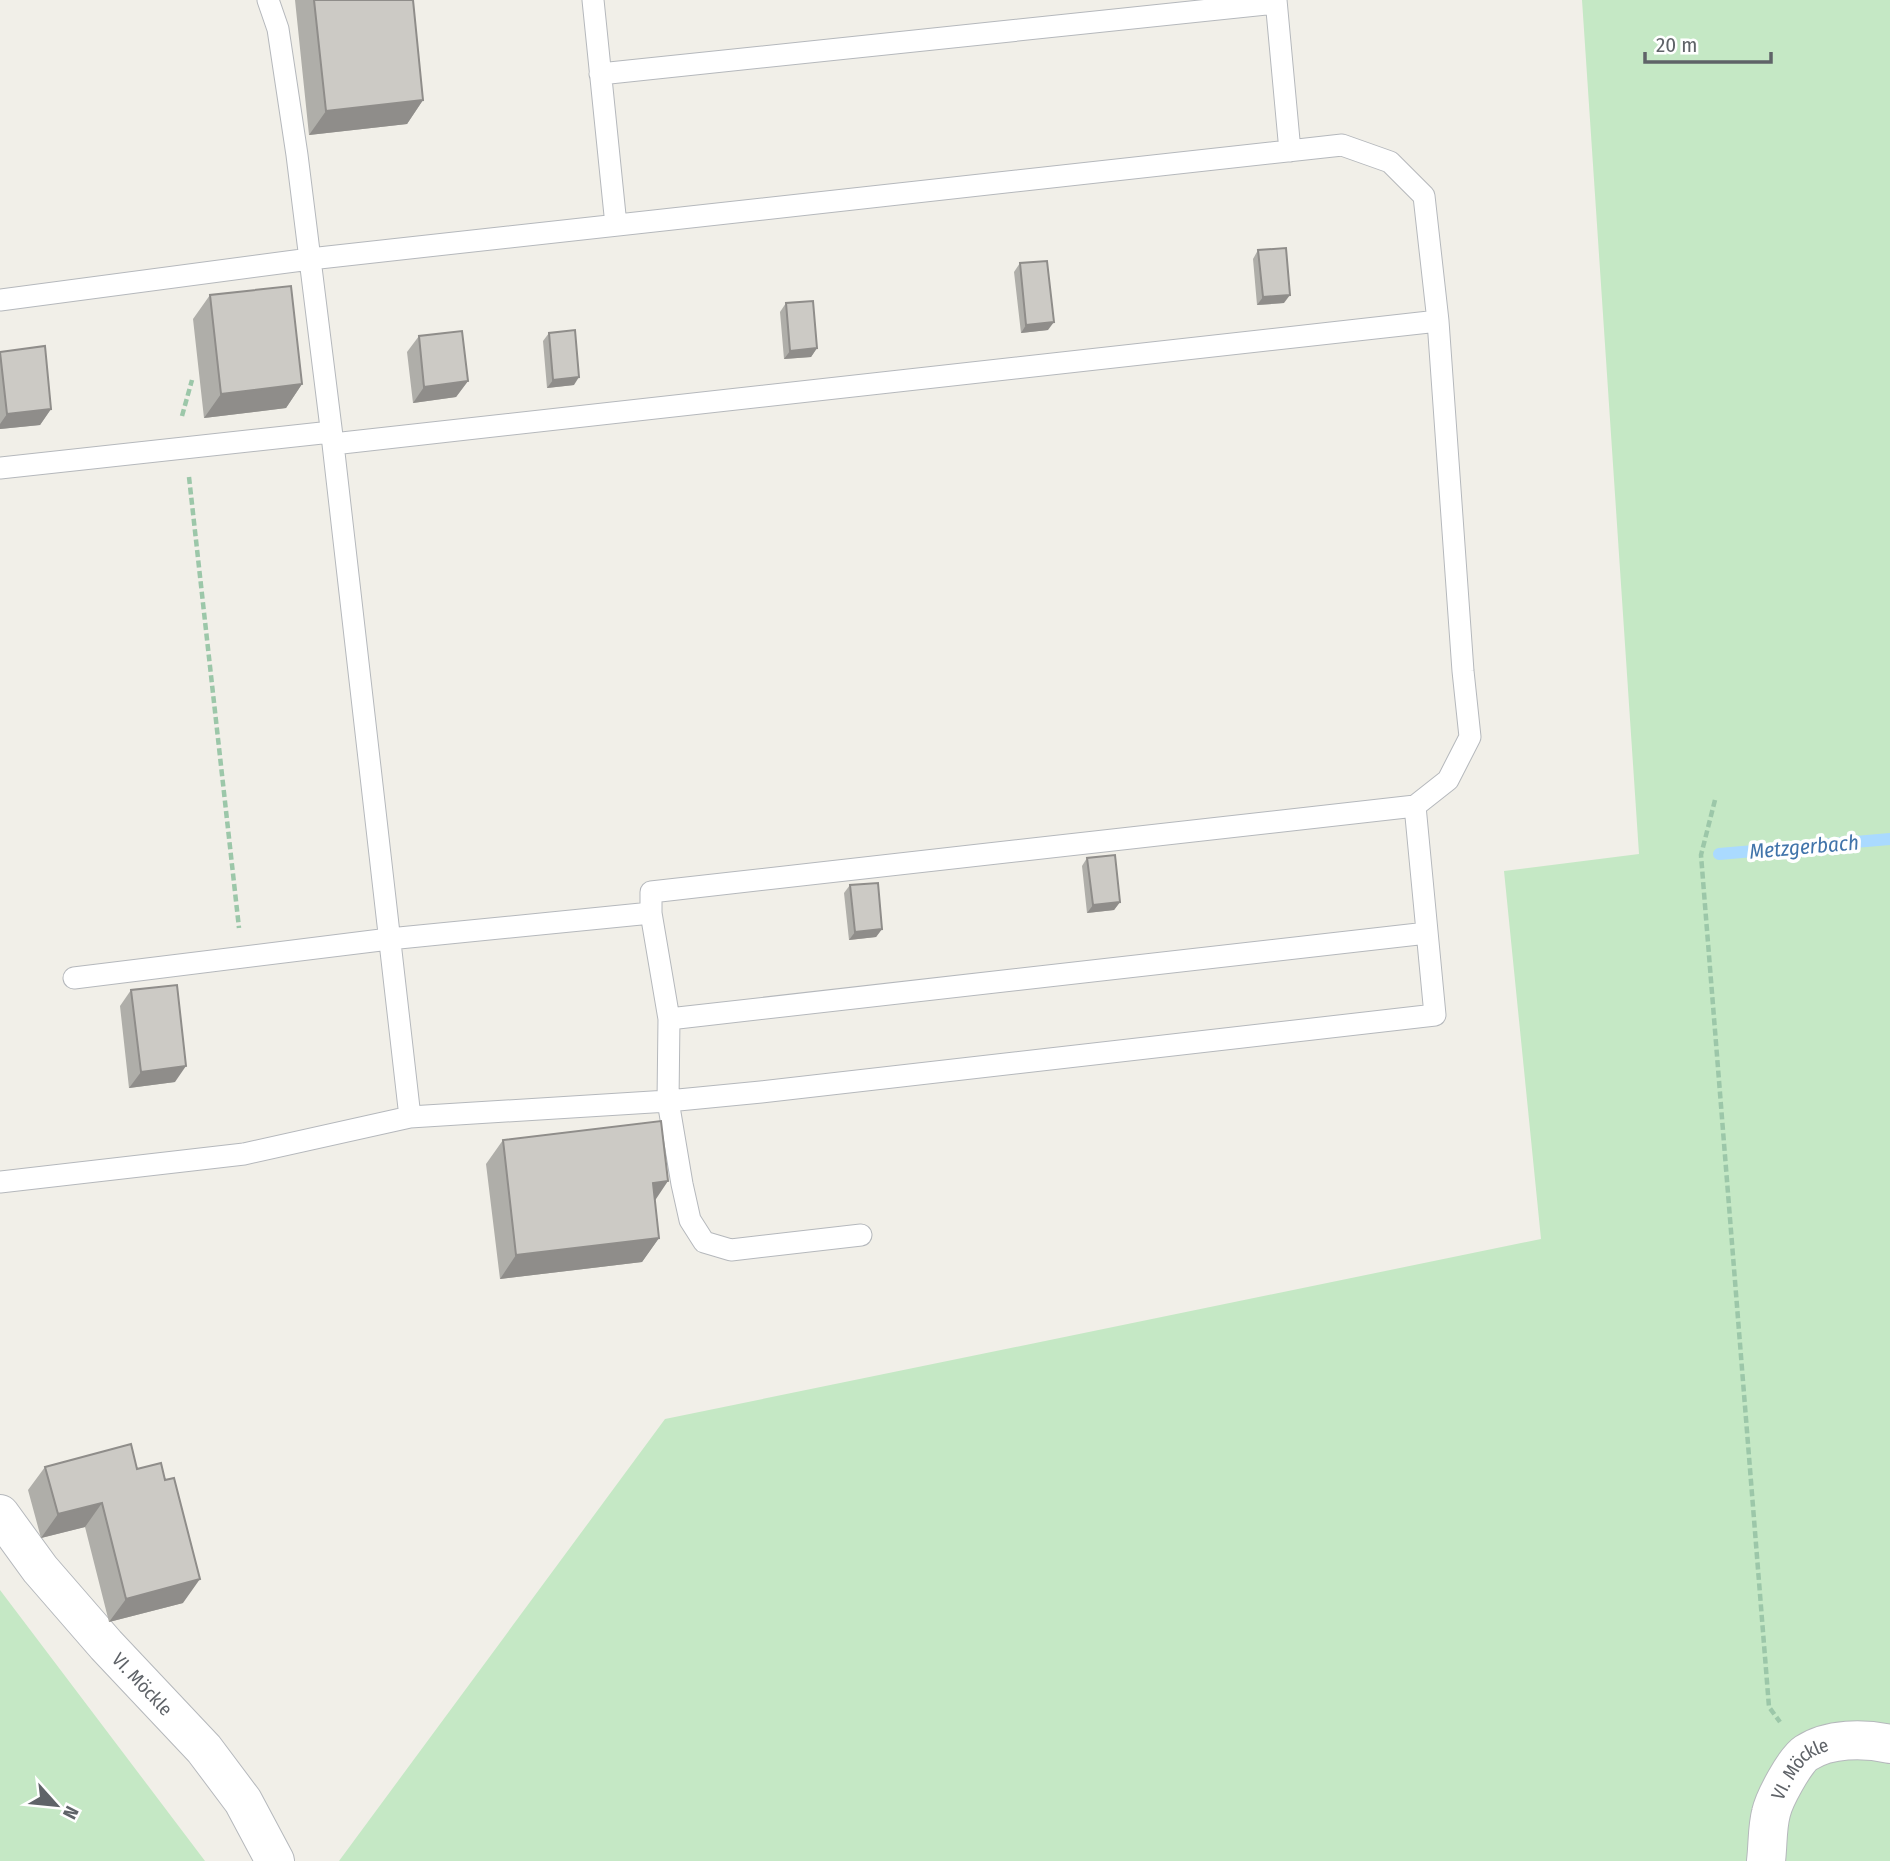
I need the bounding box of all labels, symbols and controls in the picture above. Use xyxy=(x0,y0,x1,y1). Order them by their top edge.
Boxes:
scale bar xyxy=(1645,21,1771,65)
text: 20 m xyxy=(1656,32,1697,58)
water label: Metzgerbach xyxy=(1748,829,1860,865)
street label: VI. Möckle xyxy=(107,1648,177,1720)
street label: VI. Möckle xyxy=(1766,1733,1831,1804)
north arrow xyxy=(21,1770,91,1840)
text: N xyxy=(58,1802,84,1823)

